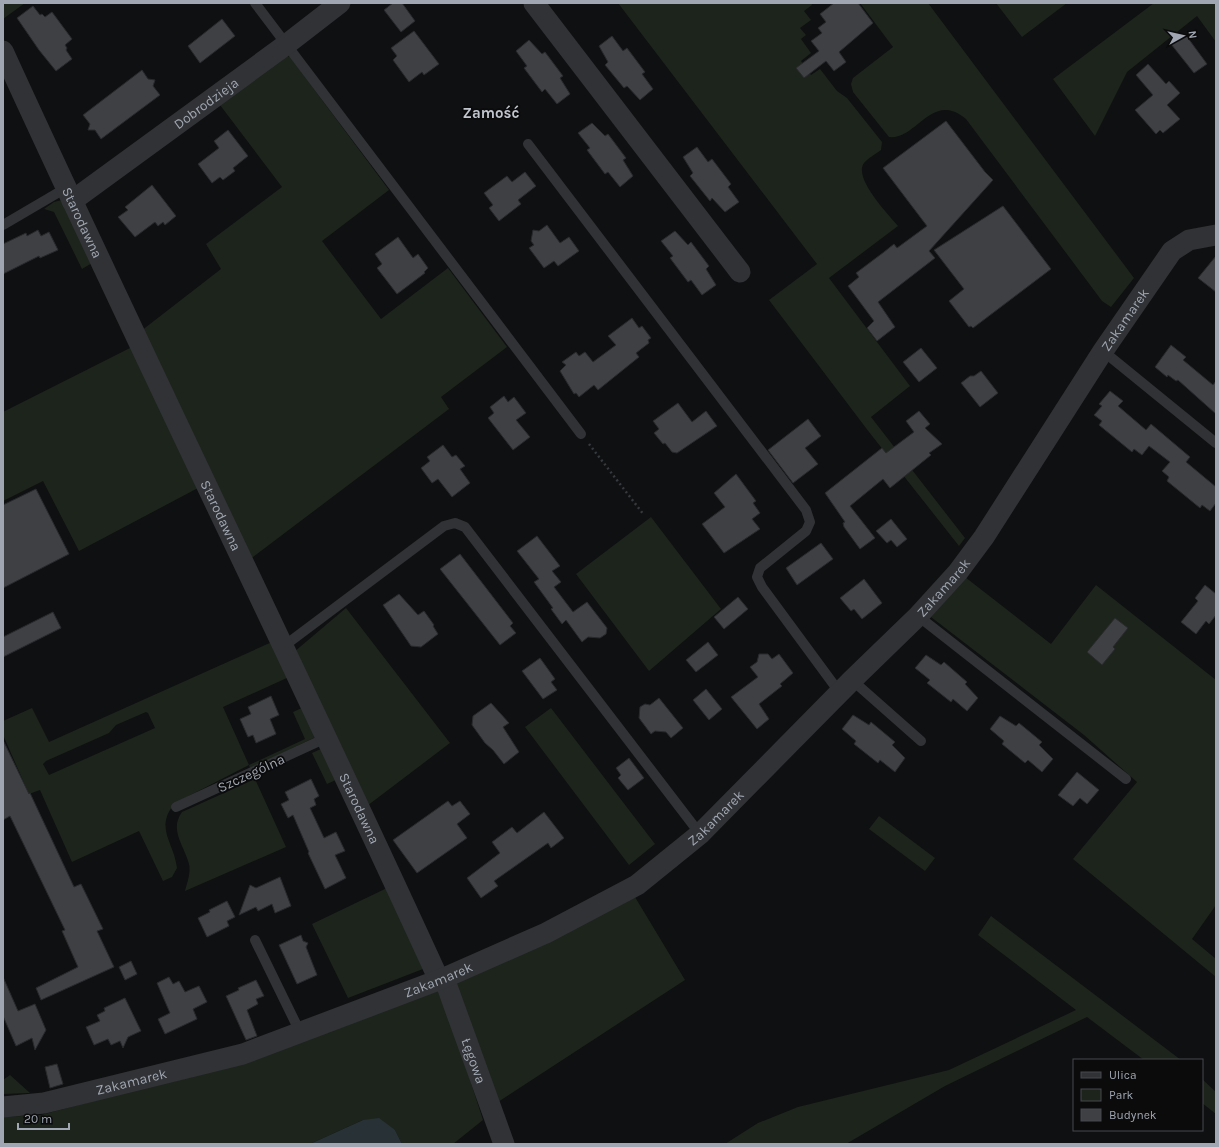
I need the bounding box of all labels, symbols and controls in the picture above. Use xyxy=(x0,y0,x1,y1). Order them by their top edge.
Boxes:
north arrow xyxy=(1163,16,1203,56)
text: N xyxy=(1185,30,1199,39)
street label: Dobrodzieja xyxy=(171,74,242,133)
district label: Zamość xyxy=(463,104,519,122)
street label: Starodawna xyxy=(58,184,106,261)
street label: Zakamarek xyxy=(1098,285,1153,354)
street label: Starodawna xyxy=(196,477,245,554)
street label: Zakamarek xyxy=(913,555,974,621)
street label: Szczególna xyxy=(215,751,287,796)
street label: Starodawna xyxy=(335,770,383,847)
street label: Zakamarek xyxy=(684,786,748,850)
street label: Zakamarek xyxy=(402,958,475,1001)
street label: Łęgowa xyxy=(457,1036,489,1086)
legend xyxy=(1073,1059,1203,1131)
street label: Zakamarek xyxy=(94,1065,169,1099)
text: Ulica xyxy=(1109,1068,1137,1082)
text: Park xyxy=(1109,1088,1134,1102)
scale bar xyxy=(18,1105,69,1131)
text: Budynek xyxy=(1109,1108,1157,1122)
text: 20 m xyxy=(24,1112,52,1126)

